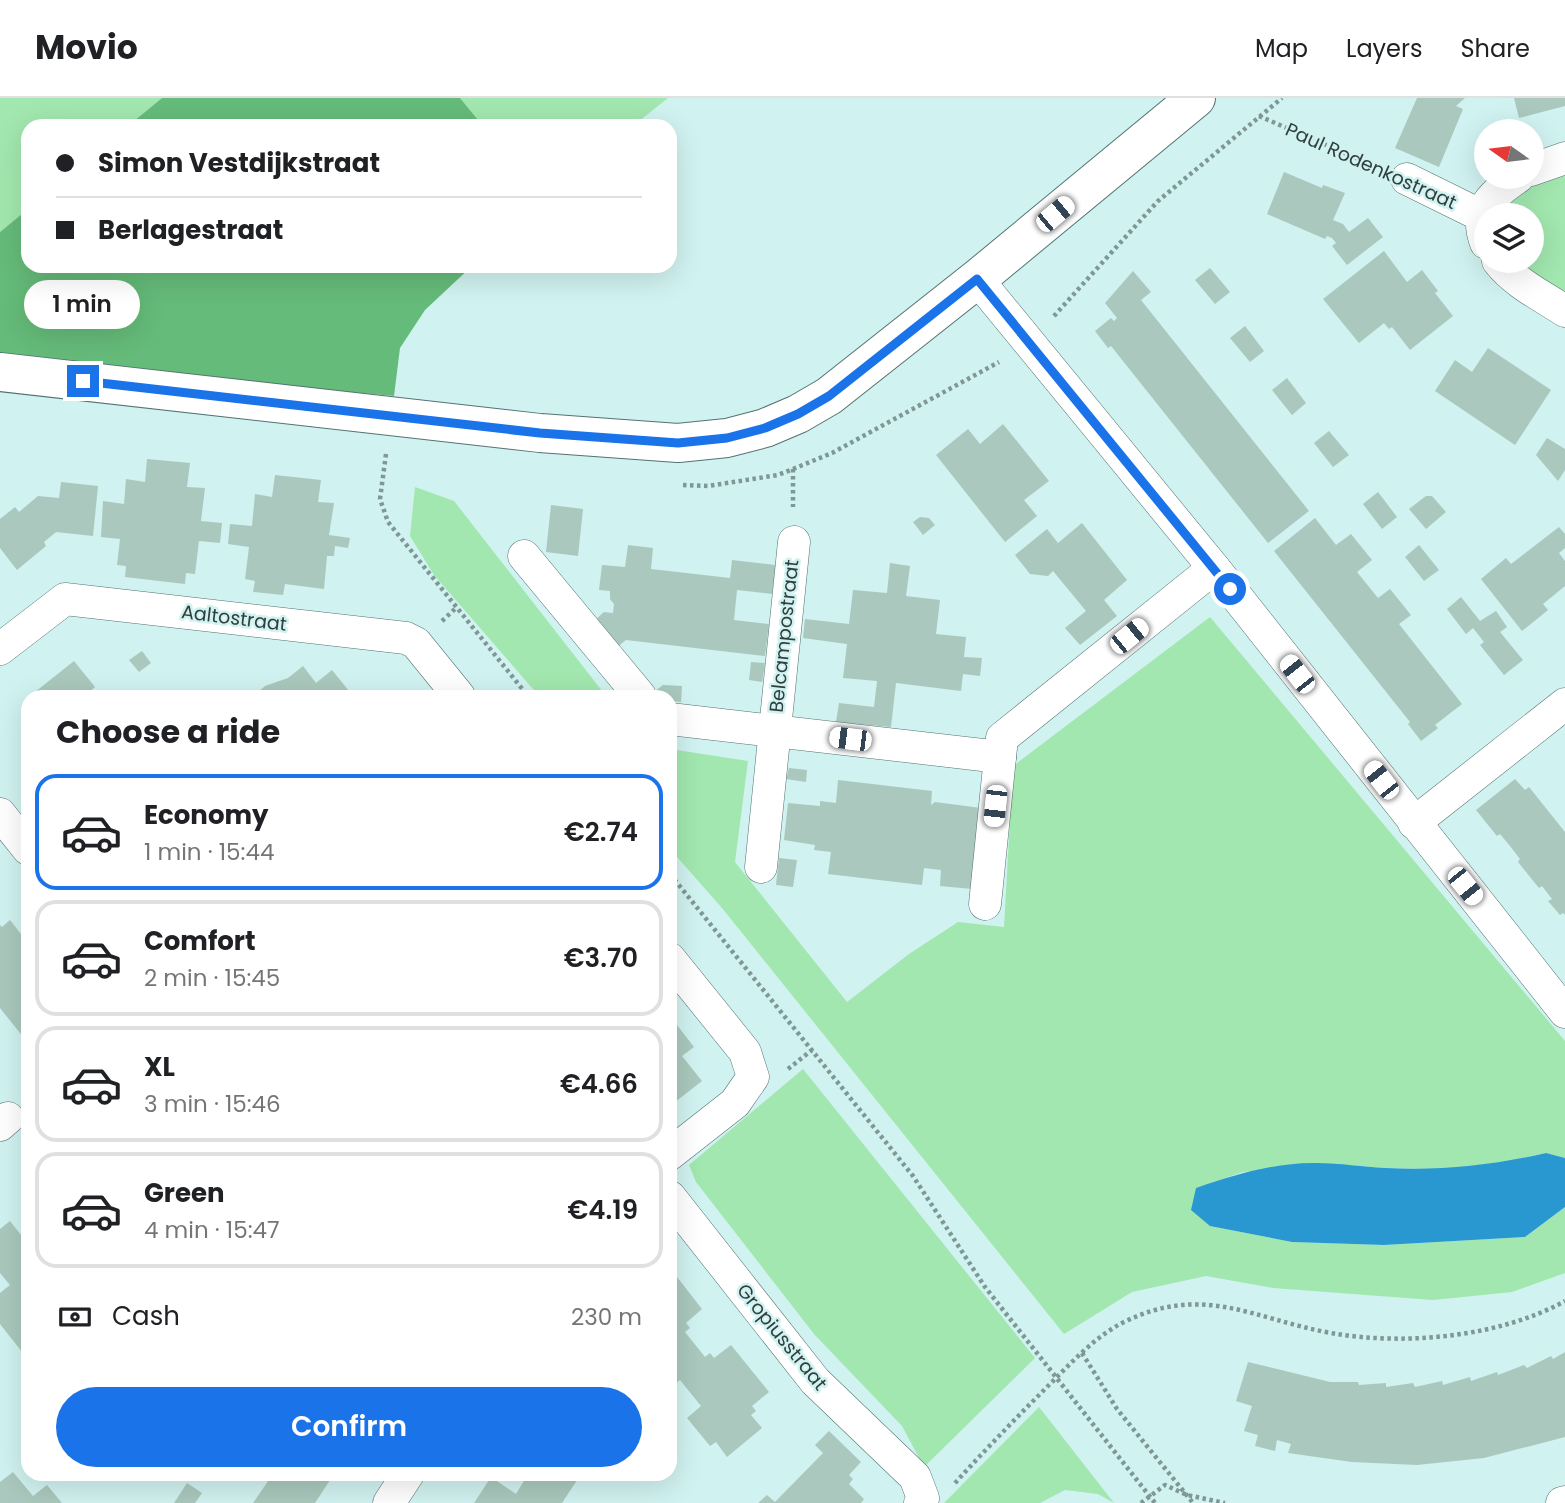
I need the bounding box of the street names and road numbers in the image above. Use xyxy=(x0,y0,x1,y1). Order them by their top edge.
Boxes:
street label: Paul Rodenkostraat xyxy=(1281,116,1461,216)
street label: Belcampostraat xyxy=(763,558,805,714)
street label: Aaltostraat xyxy=(180,598,288,638)
street label: Gropiusstraat xyxy=(731,1278,833,1396)

